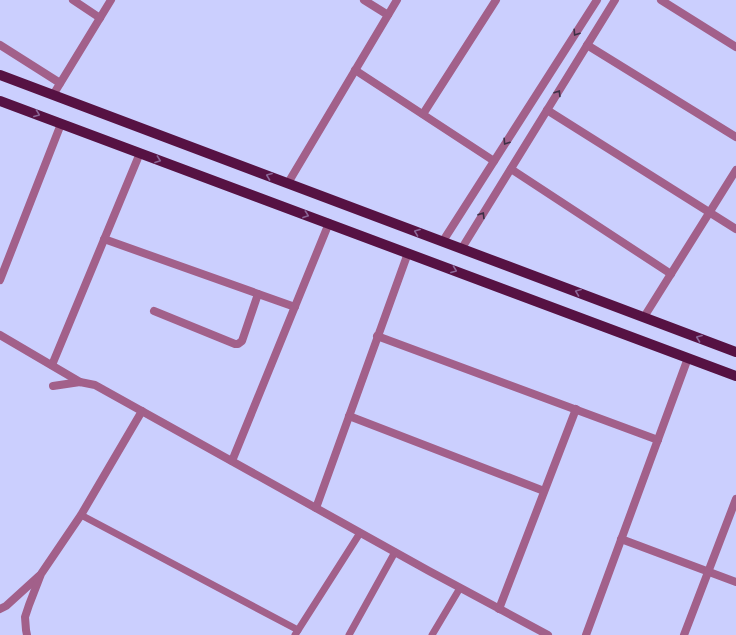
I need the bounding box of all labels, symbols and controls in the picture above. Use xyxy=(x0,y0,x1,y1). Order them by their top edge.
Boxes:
one-way arrow xyxy=(573,29,581,36)
one-way arrow xyxy=(553,90,560,97)
one-way arrow xyxy=(33,110,40,118)
one-way arrow xyxy=(503,138,511,145)
one-way arrow xyxy=(155,155,162,163)
one-way arrow xyxy=(266,172,273,180)
one-way arrow xyxy=(303,210,310,218)
one-way arrow xyxy=(478,212,485,219)
one-way arrow xyxy=(413,228,420,236)
one-way arrow xyxy=(451,266,458,274)
one-way arrow xyxy=(574,289,581,297)
one-way arrow xyxy=(696,334,703,342)

